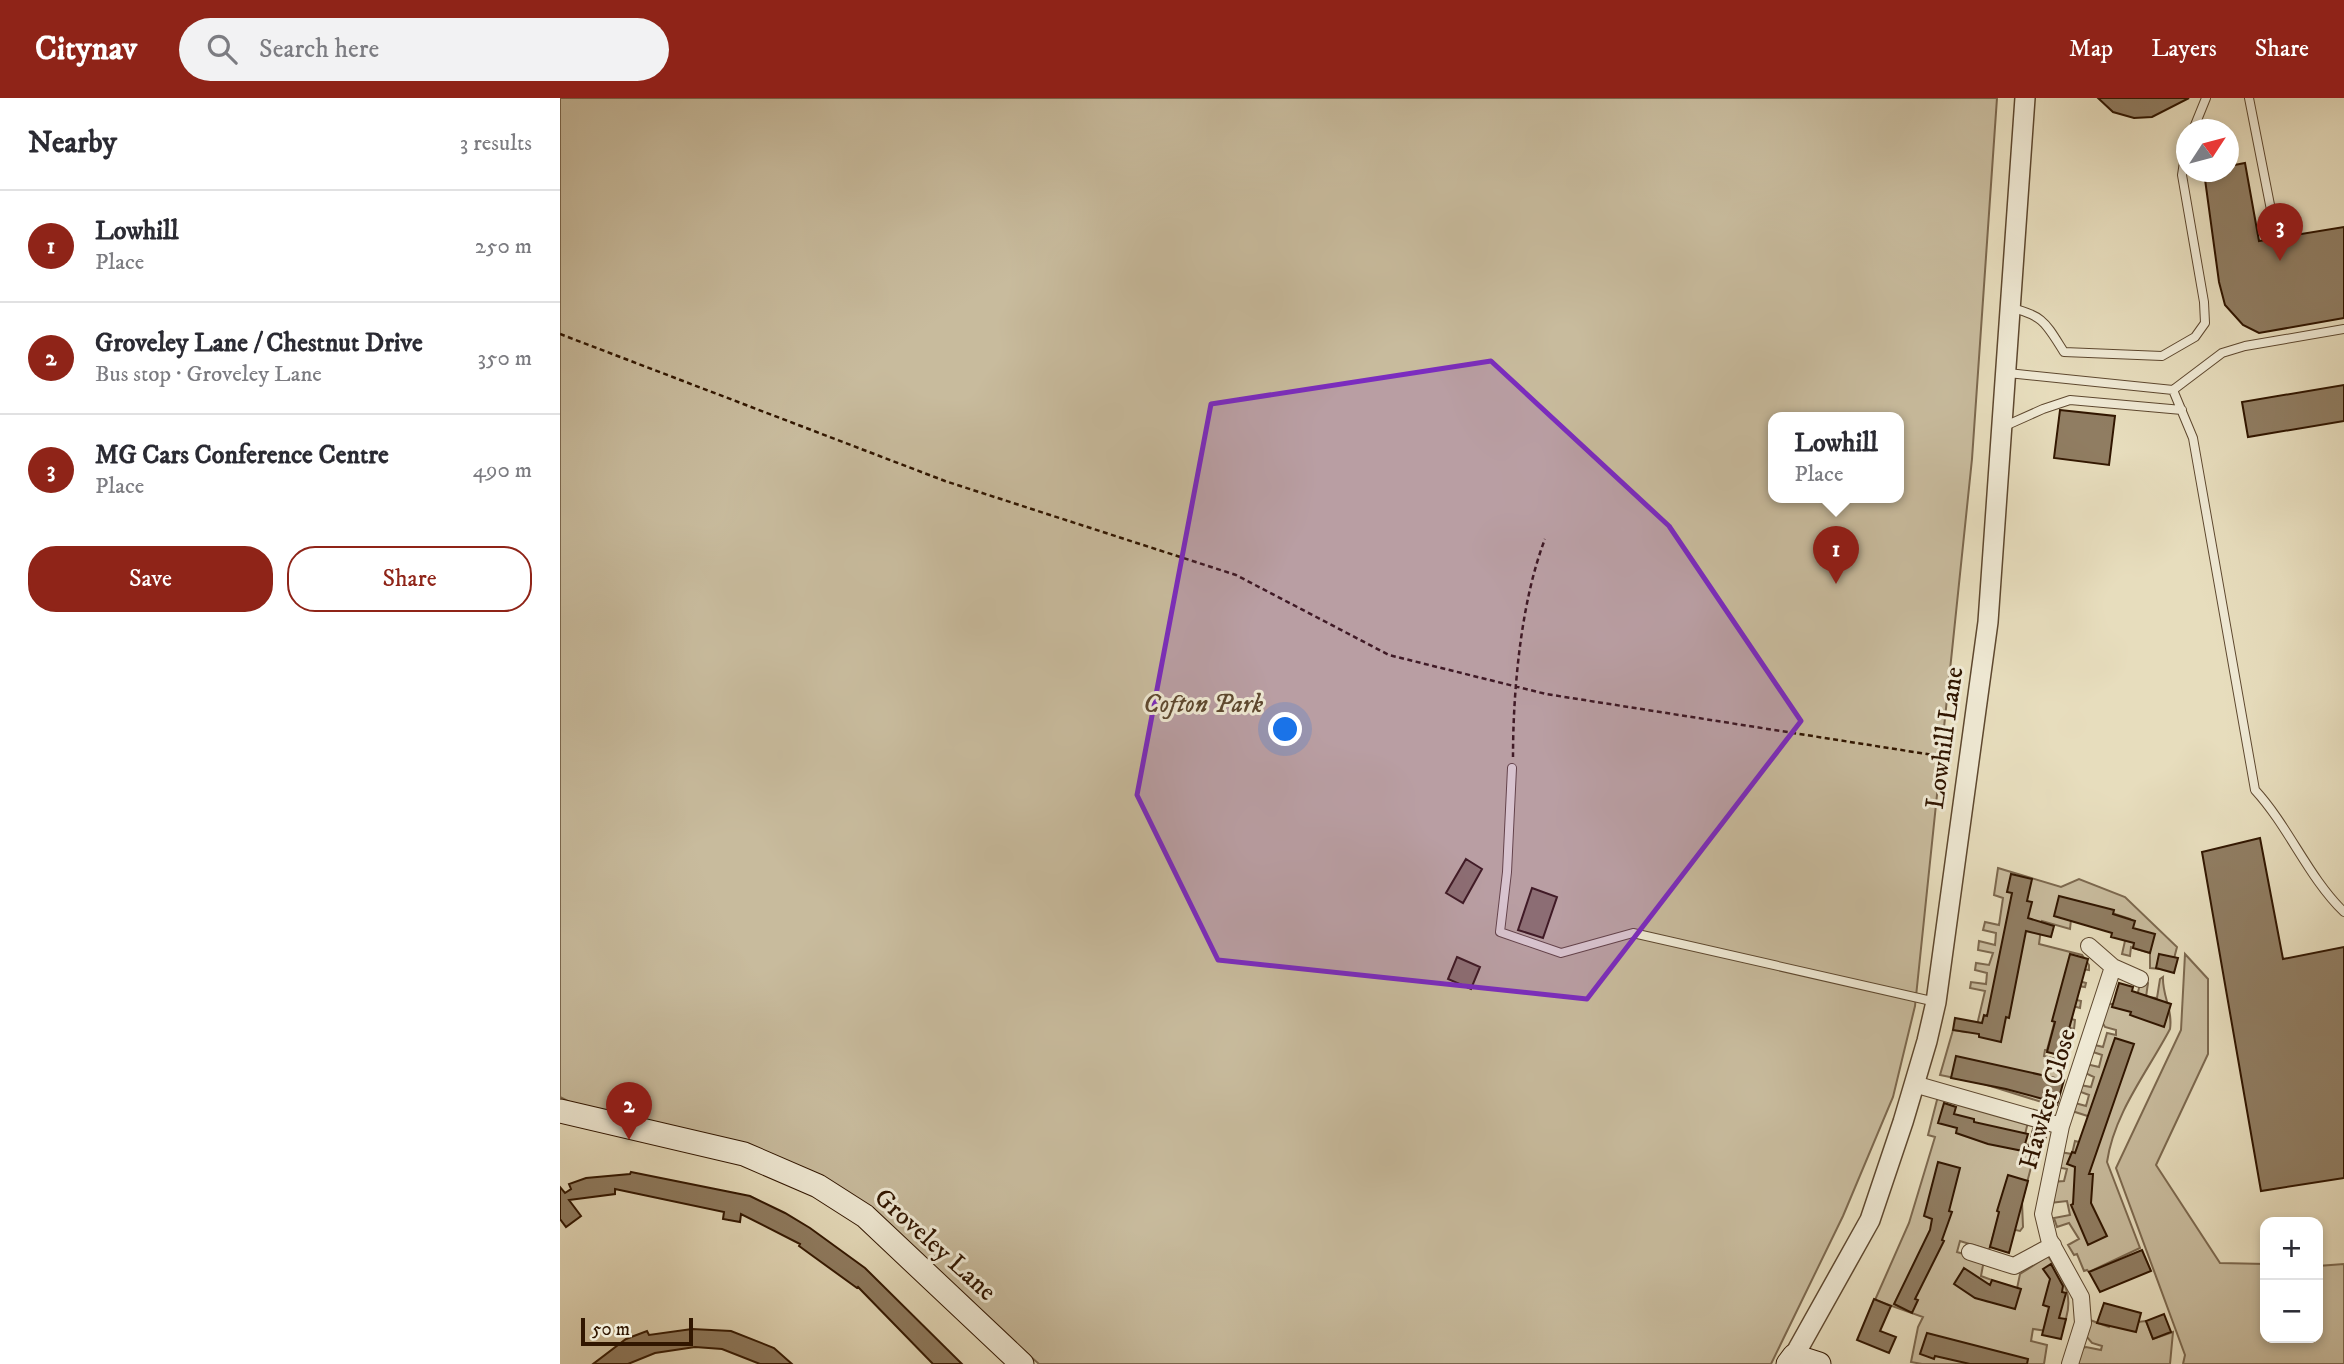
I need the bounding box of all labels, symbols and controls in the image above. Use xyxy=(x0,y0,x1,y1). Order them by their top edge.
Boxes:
search box xyxy=(179,18,669,81)
text: Citynav xyxy=(35,29,137,70)
icon: search xyxy=(203,30,241,68)
text: Search here xyxy=(259,33,379,66)
text: Map xyxy=(2069,34,2113,64)
text: Layers xyxy=(2151,34,2217,64)
text: Share xyxy=(2255,34,2309,64)
north arrow xyxy=(2176,119,2239,182)
text: Nearby xyxy=(28,125,117,162)
text: 3 results xyxy=(460,129,532,158)
pin: 3 xyxy=(2257,203,2303,261)
text: Lowhill xyxy=(95,215,179,248)
text: 1 xyxy=(47,232,55,261)
text: 250 m xyxy=(475,232,532,261)
text: Place xyxy=(95,248,144,277)
text: Groveley Lane / Chestnut Drive xyxy=(95,327,423,360)
text: 2 xyxy=(45,344,57,373)
text: 350 m xyxy=(477,344,532,373)
text: Bus stop · Groveley Lane xyxy=(95,360,322,389)
popup xyxy=(1768,412,1904,503)
text: Lowhill xyxy=(1794,427,1878,460)
text: MG Cars Conference Centre xyxy=(95,439,389,472)
text: 3 xyxy=(47,456,55,485)
text: 490 m xyxy=(473,456,532,485)
text: Place xyxy=(1794,460,1844,489)
text: Place xyxy=(95,472,144,501)
pin: 1 xyxy=(1813,526,1859,584)
button: Save xyxy=(28,546,273,612)
button: Share xyxy=(287,546,532,612)
street label: Lowhill Lane xyxy=(1919,665,1971,811)
park label: Cofton Park xyxy=(1143,688,1263,721)
your location xyxy=(1268,712,1302,746)
street label: Hawker Close xyxy=(2012,1025,2084,1173)
pin: 2 xyxy=(606,1082,652,1140)
street label: Groveley Lane xyxy=(867,1182,1003,1308)
map controls xyxy=(2260,1217,2323,1343)
button: + xyxy=(2260,1217,2323,1280)
button: − xyxy=(2260,1280,2323,1343)
scale bar xyxy=(581,1315,693,1347)
text: 50 m xyxy=(592,1318,630,1341)

